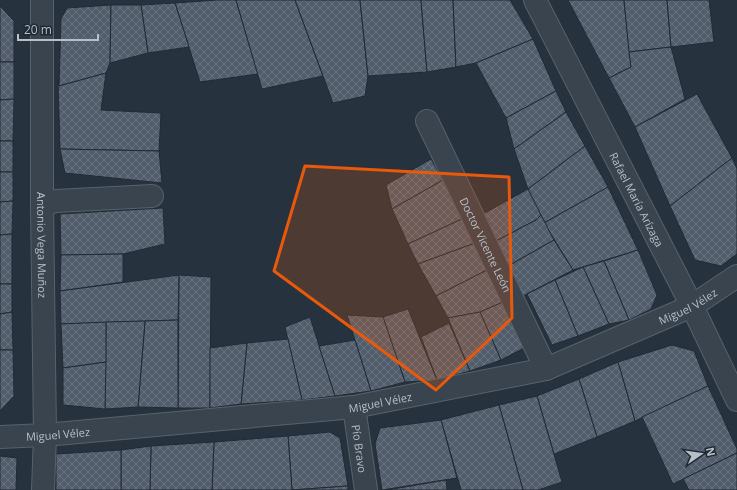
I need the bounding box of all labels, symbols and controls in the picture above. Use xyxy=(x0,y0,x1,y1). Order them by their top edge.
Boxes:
scale bar xyxy=(18,16,98,42)
text: 20 m xyxy=(24,21,52,38)
street label: Rafael María Arízaga xyxy=(607,149,668,249)
street label: Antonio Vega Muñoz xyxy=(35,192,51,298)
street label: Doctor Vicente León xyxy=(457,195,515,294)
street label: Miguel Vélez xyxy=(656,284,719,327)
street label: Miguel Vélez xyxy=(348,388,413,415)
street label: Miguel Vélez xyxy=(26,423,91,443)
street label: Pío Bravo xyxy=(349,423,371,474)
north arrow xyxy=(681,434,721,474)
text: N xyxy=(703,446,720,458)

